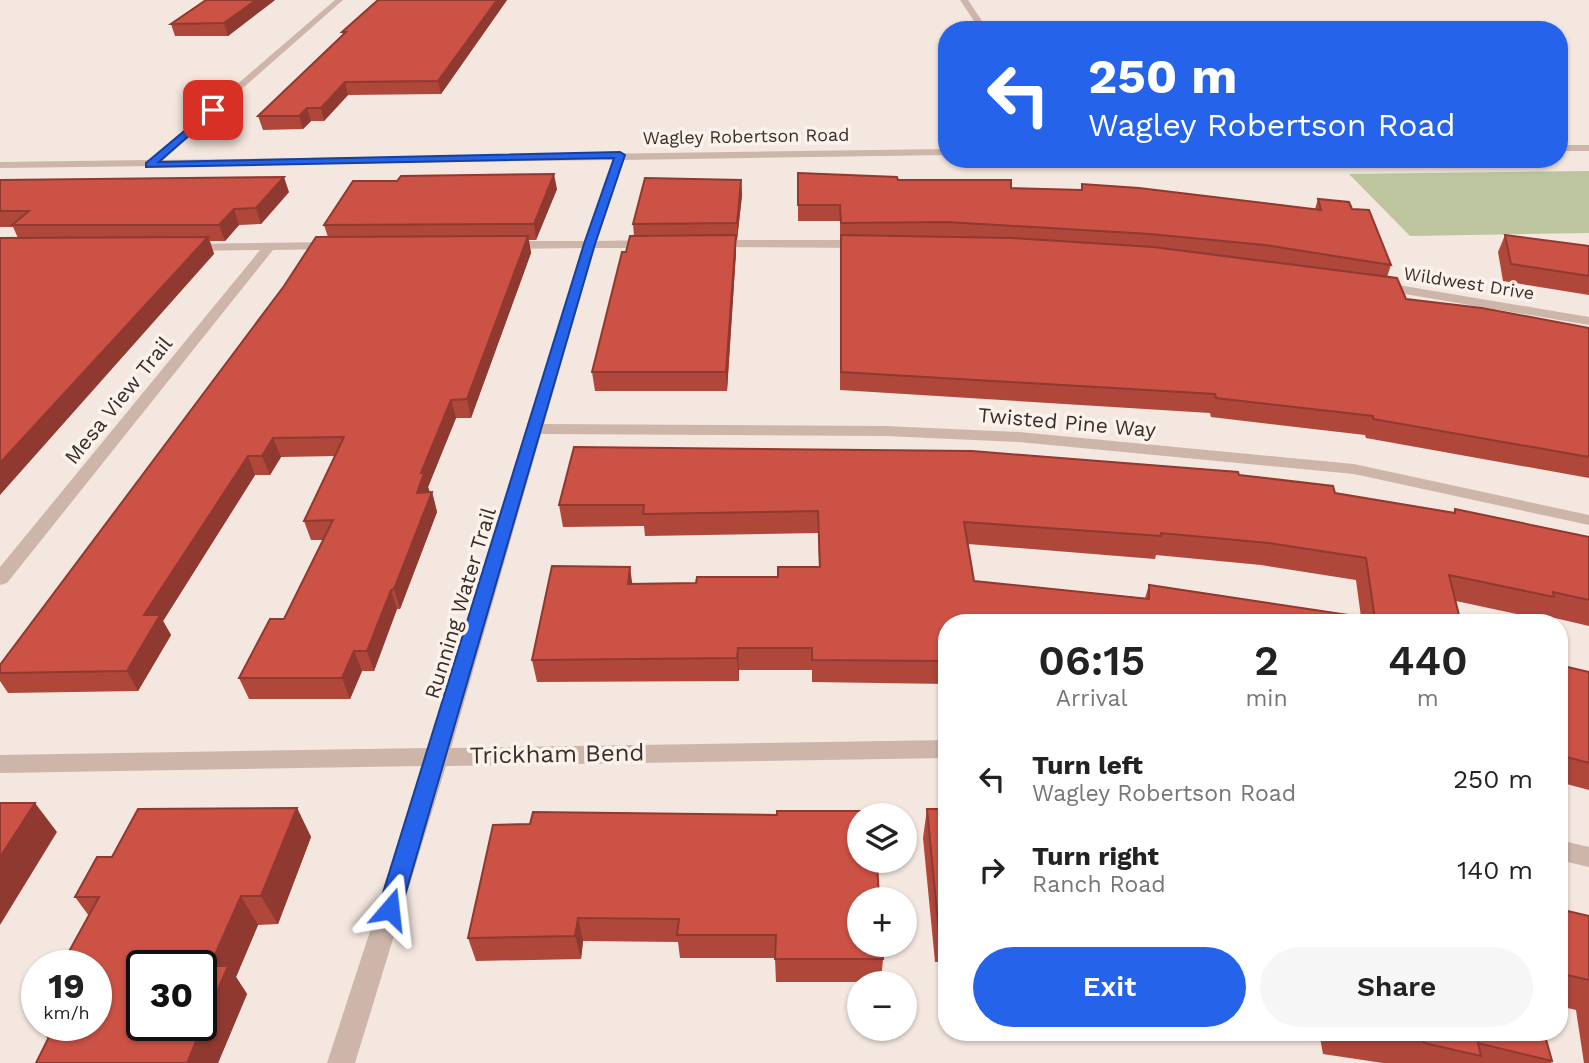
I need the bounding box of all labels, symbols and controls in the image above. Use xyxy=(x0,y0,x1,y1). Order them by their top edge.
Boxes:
text: 250 m xyxy=(1088,47,1237,105)
icon: left xyxy=(973,49,1064,140)
pin xyxy=(183,80,243,140)
icon: arrive xyxy=(194,91,232,129)
text: Wagley Robertson Road xyxy=(1088,106,1456,144)
street label: Wagley Robertson Road xyxy=(642,124,850,148)
street label: Wildwest Drive xyxy=(1402,262,1536,304)
street label: Mesa View Trail xyxy=(59,331,177,469)
street label: Twisted Pine Way xyxy=(977,402,1157,442)
street label: Running Water Trail xyxy=(419,504,501,702)
text: 06:15 xyxy=(1038,636,1145,685)
text: 2 xyxy=(1254,636,1279,685)
text: 440 xyxy=(1388,636,1468,685)
text: Arrival xyxy=(1056,685,1128,712)
text: min xyxy=(1245,685,1288,712)
text: m xyxy=(1417,685,1439,712)
street label: Trickham Bend xyxy=(469,738,645,770)
text: Turn left xyxy=(1032,750,1143,780)
icon: left xyxy=(973,760,1011,798)
text: 250 m xyxy=(1453,764,1533,794)
text: Wagley Robertson Road xyxy=(1032,780,1296,807)
map controls xyxy=(847,803,917,1041)
button: layers xyxy=(847,803,917,873)
text: Turn right xyxy=(1032,841,1159,871)
icon: right xyxy=(973,851,1011,889)
text: 140 m xyxy=(1457,855,1533,885)
text: Ranch Road xyxy=(1032,871,1166,898)
position arrow xyxy=(353,872,427,946)
button: + xyxy=(847,887,917,957)
button: Exit xyxy=(973,947,1246,1027)
button: Share xyxy=(1260,947,1533,1027)
speed limit sign: 30 xyxy=(126,950,217,1041)
text: 19 xyxy=(48,965,85,1007)
button: − xyxy=(847,971,917,1041)
text: km/h xyxy=(43,1002,90,1023)

